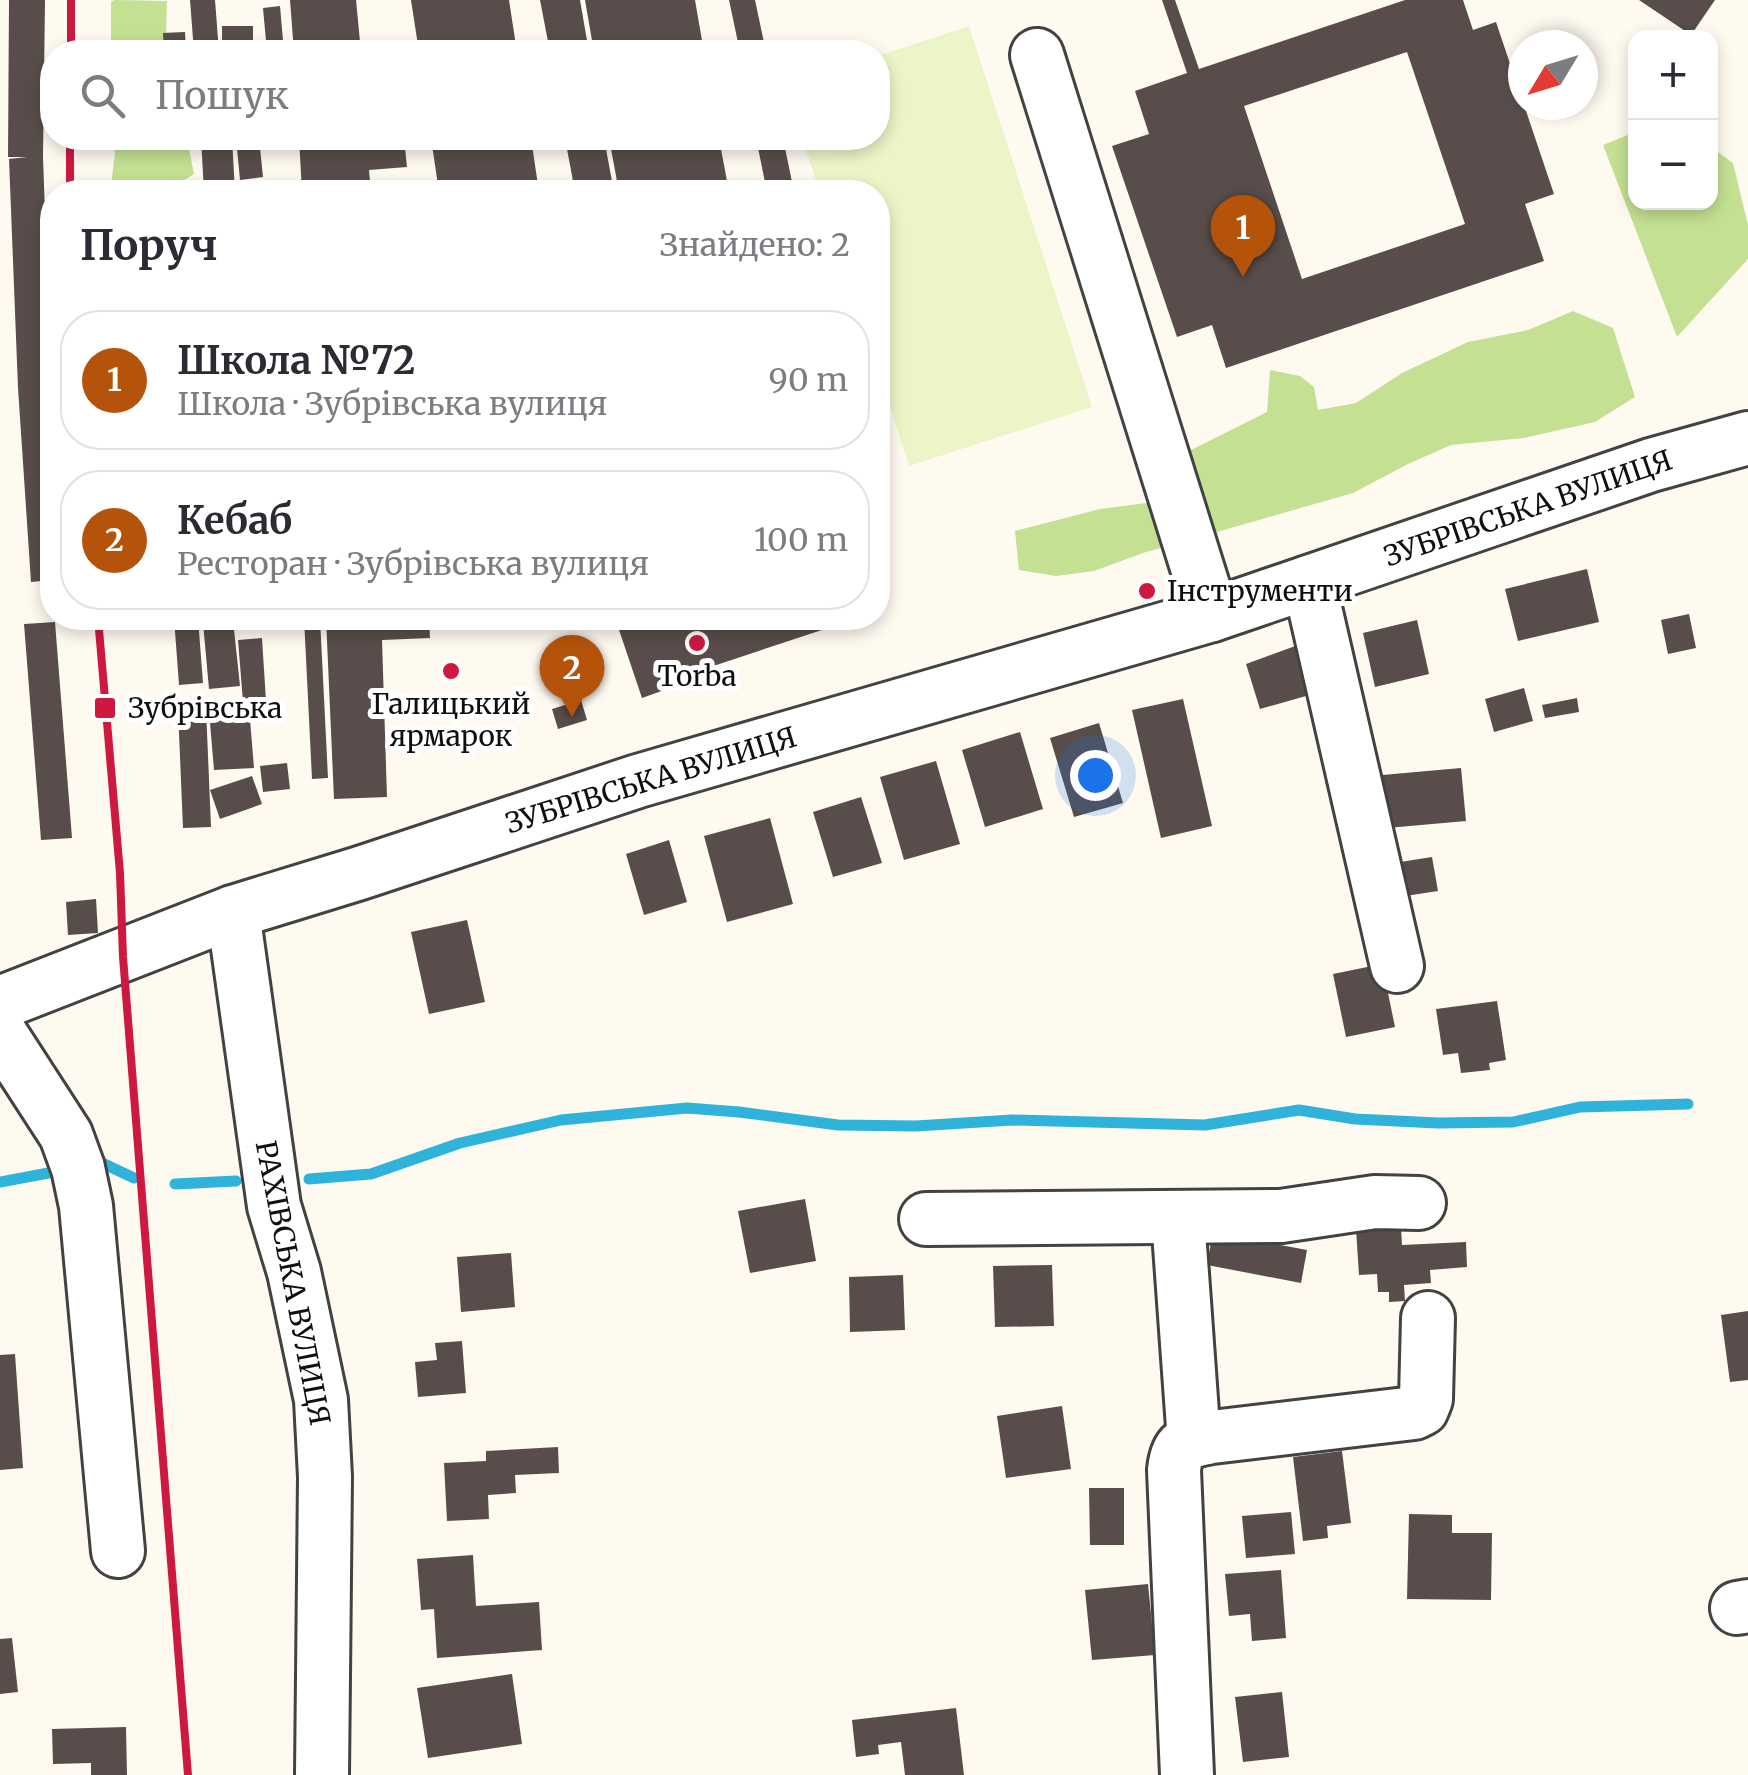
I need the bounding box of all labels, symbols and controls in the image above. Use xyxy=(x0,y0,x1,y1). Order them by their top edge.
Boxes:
north arrow xyxy=(1508,30,1598,120)
map controls xyxy=(1628,30,1718,210)
button: + xyxy=(1628,30,1718,120)
search box xyxy=(40,40,890,150)
icon: search xyxy=(75,68,130,123)
text: Пошук xyxy=(155,72,289,119)
button: − xyxy=(1628,120,1718,210)
pin: 1 xyxy=(1210,194,1276,277)
text: Поруч xyxy=(80,219,218,271)
text: Знайдено: 2 xyxy=(660,225,850,265)
text: Школа №72 xyxy=(177,337,415,384)
text: 1 xyxy=(107,360,122,400)
text: 90 m xyxy=(769,360,848,400)
text: Школа · Зубрівська вулиця xyxy=(177,384,607,424)
street label: ЗУБРІВСЬКА ВУЛИЦЯ xyxy=(1379,442,1677,574)
text: Кебаб xyxy=(177,497,292,544)
text: 2 xyxy=(105,520,124,560)
text: 100 m xyxy=(754,520,848,560)
text: Ресторан · Зубрівська вулиця xyxy=(177,544,649,584)
place label: Інструменти xyxy=(1167,573,1353,609)
marker: Інструменти xyxy=(1136,580,1158,602)
marker: Torba xyxy=(686,632,708,654)
pin: 2 xyxy=(540,634,604,717)
place label: Torba xyxy=(658,658,736,694)
marker: Галицький ярмарок xyxy=(440,660,462,682)
place label: Галицький ярмарок xyxy=(372,686,530,754)
place label: Зубрівська xyxy=(128,690,282,726)
marker: Зубрівська xyxy=(92,695,118,721)
street label: ЗУБРІВСЬКА ВУЛИЦЯ xyxy=(501,719,801,841)
your location xyxy=(1070,750,1121,801)
street label: РАХІВСЬКА ВУЛИЦЯ xyxy=(248,1138,338,1428)

